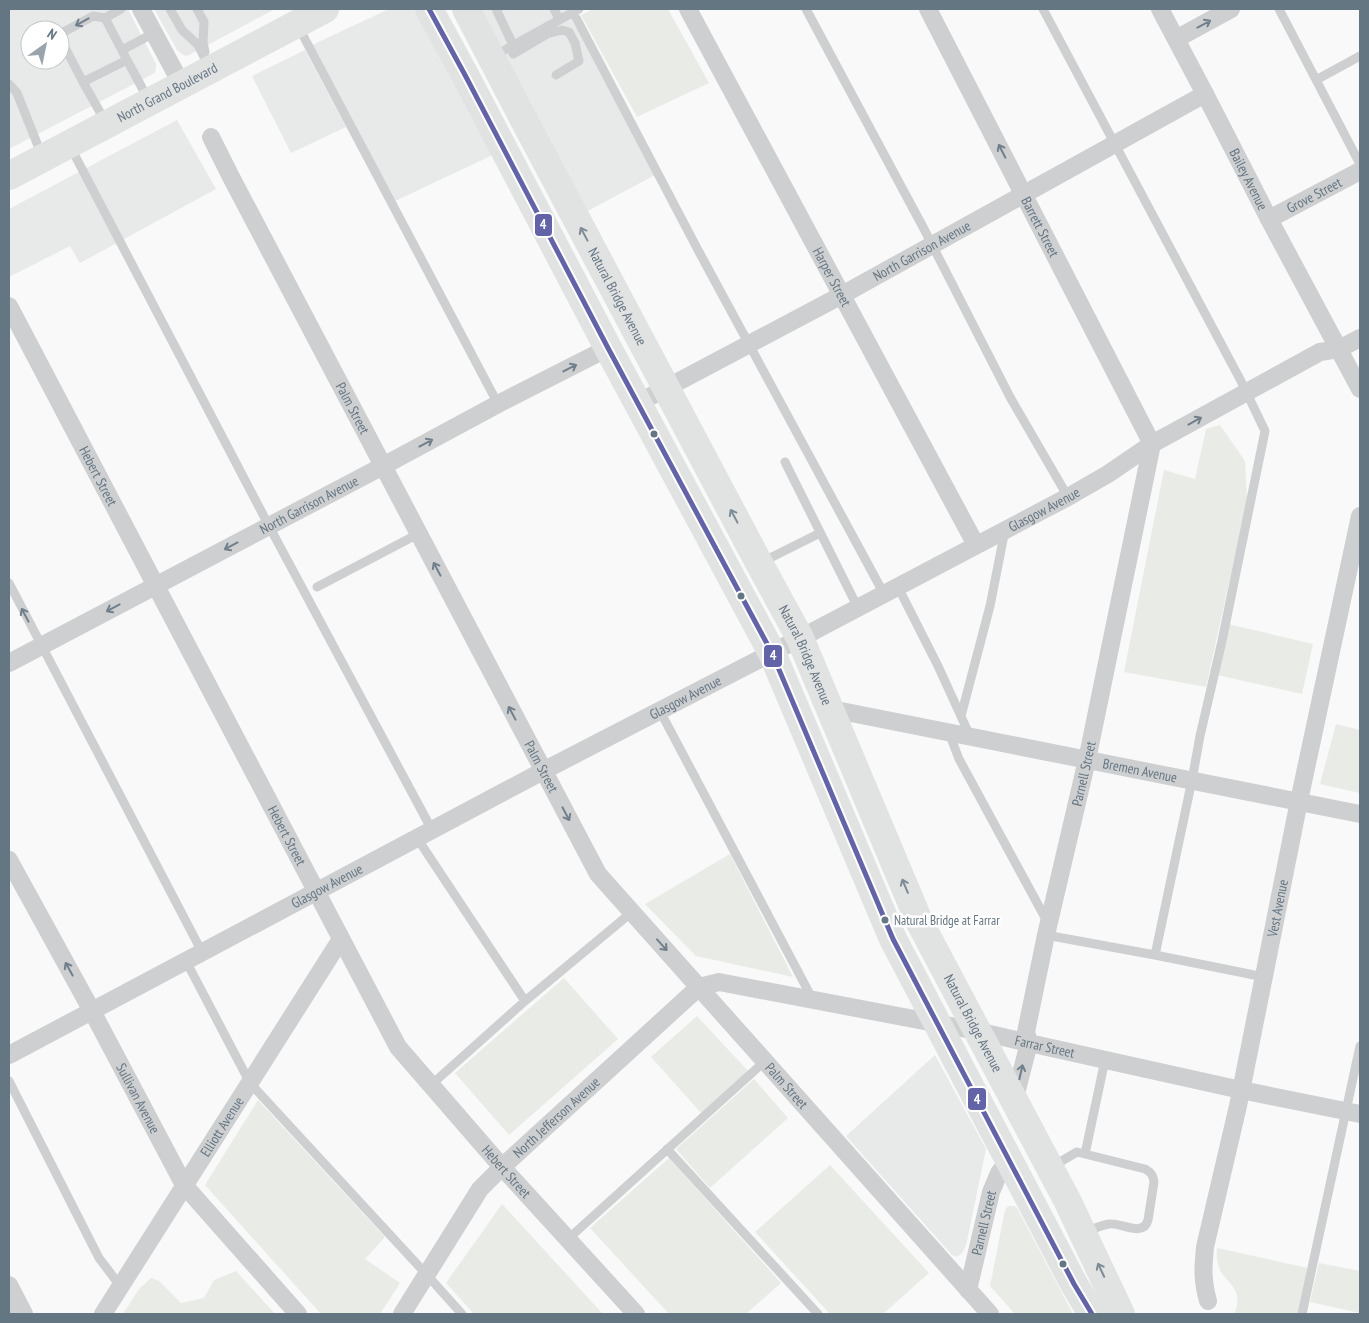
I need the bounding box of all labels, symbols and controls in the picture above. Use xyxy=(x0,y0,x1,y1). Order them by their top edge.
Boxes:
one-way arrow xyxy=(74,17,89,27)
one-way arrow xyxy=(1196,19,1211,29)
north arrow xyxy=(20,20,70,70)
text: N xyxy=(44,24,60,44)
street label: North Grand Boulevard xyxy=(114,59,220,126)
one-way arrow xyxy=(997,144,1007,159)
street label: Bailey Avenue xyxy=(1225,145,1272,213)
street label: Grove Street xyxy=(1283,173,1345,217)
street label: Barrett Street xyxy=(1017,194,1063,260)
line badge: 4 xyxy=(534,213,553,237)
text: 4 xyxy=(540,215,547,233)
street label: North Garrison Avenue xyxy=(870,216,974,285)
one-way arrow xyxy=(579,226,589,241)
street label: Natural Bridge Avenue xyxy=(584,244,651,349)
street label: Harper Street xyxy=(809,244,855,310)
one-way arrow xyxy=(562,363,577,372)
street label: Palm Street xyxy=(332,379,374,437)
one-way arrow xyxy=(1187,415,1202,425)
unlabelled marker xyxy=(649,429,659,439)
one-way arrow xyxy=(418,438,433,447)
street label: Hebert Street xyxy=(75,443,121,509)
street label: North Garrison Avenue xyxy=(257,472,362,538)
street label: Glasgow Avenue xyxy=(1005,483,1083,536)
one-way arrow xyxy=(729,509,739,524)
one-way arrow xyxy=(224,541,239,551)
one-way arrow xyxy=(432,562,441,577)
unlabelled marker xyxy=(736,591,746,601)
street label: Natural Bridge Avenue xyxy=(775,602,836,708)
one-way arrow xyxy=(106,603,121,613)
one-way arrow xyxy=(20,607,30,622)
line badge: 4 xyxy=(763,644,783,668)
text: 4 xyxy=(770,646,777,664)
street label: Glasgow Avenue xyxy=(646,671,725,723)
one-way arrow xyxy=(507,706,517,721)
street label: Palm Street xyxy=(520,738,562,796)
street label: Parnell Street xyxy=(1068,740,1100,808)
street label: Bremen Avenue xyxy=(1101,754,1179,787)
street label: Hebert Street xyxy=(264,802,310,869)
one-way arrow xyxy=(561,807,571,822)
street label: Glasgow Avenue xyxy=(288,859,366,912)
street label: Vest Avenue xyxy=(1263,878,1292,940)
one-way arrow xyxy=(899,879,909,894)
place label: Natural Bridge at Farrar xyxy=(894,912,1000,929)
marker: Natural Bridge at Farrar xyxy=(880,915,890,925)
one-way arrow xyxy=(656,938,667,951)
one-way arrow xyxy=(63,962,73,976)
street label: Natural Bridge Avenue xyxy=(940,971,1007,1076)
street label: Farrar Street xyxy=(1013,1031,1076,1062)
street label: Palm Street xyxy=(761,1059,812,1113)
street label: Sullivan Avenue xyxy=(112,1060,164,1137)
one-way arrow xyxy=(1017,1064,1026,1080)
street label: North Jefferson Avenue xyxy=(509,1073,604,1162)
line badge: 4 xyxy=(967,1087,987,1111)
text: 4 xyxy=(974,1090,981,1108)
street label: Elliott Avenue xyxy=(196,1093,248,1160)
street label: Hebert Street xyxy=(478,1141,535,1202)
street label: Parnell Street xyxy=(967,1189,1000,1257)
unlabelled marker xyxy=(1058,1259,1068,1269)
one-way arrow xyxy=(1095,1263,1105,1278)

